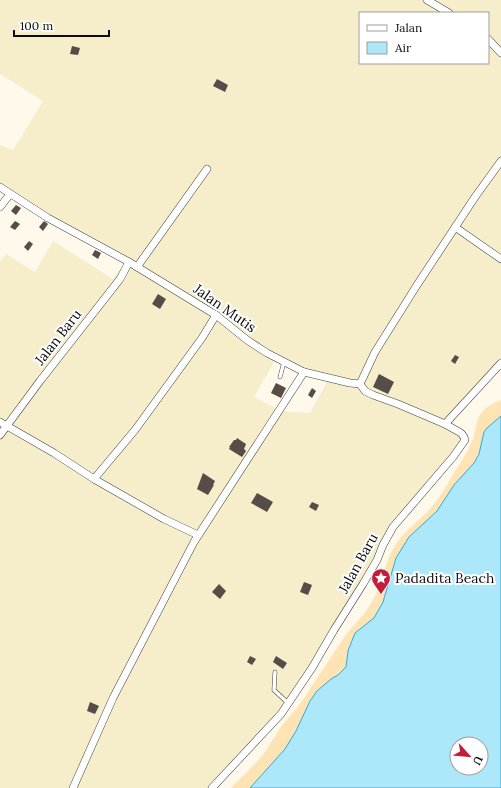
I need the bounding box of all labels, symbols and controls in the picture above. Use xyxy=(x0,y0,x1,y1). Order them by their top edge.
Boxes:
scale bar xyxy=(14,12,109,38)
legend xyxy=(359,12,489,64)
text: 100 m xyxy=(20,18,53,33)
text: Jalan xyxy=(394,20,422,35)
text: Air xyxy=(394,40,412,55)
street label: Jalan Mutis xyxy=(189,279,260,336)
street label: Jalan Baru xyxy=(30,306,85,369)
street label: Jalan Baru xyxy=(334,530,382,597)
place icon: Padadita Beach xyxy=(370,567,392,595)
place label: Padadita Beach xyxy=(395,569,494,587)
north arrow xyxy=(449,736,489,776)
text: U xyxy=(469,754,486,768)

